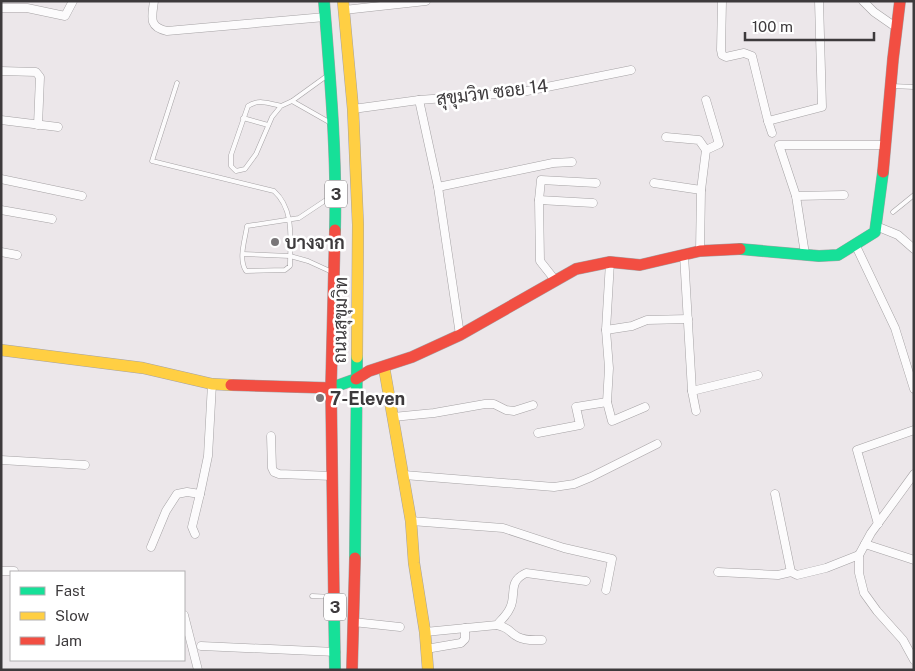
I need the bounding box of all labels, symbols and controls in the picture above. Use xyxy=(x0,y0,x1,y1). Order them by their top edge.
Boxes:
scale bar xyxy=(745,10,874,42)
text: 100 m xyxy=(752,18,793,35)
street label: สุขุมวิท ซอย 14 xyxy=(435,75,549,111)
road number: 3 xyxy=(325,180,347,208)
place label: บางจาก xyxy=(285,232,345,253)
marker: บางจาก xyxy=(269,236,281,248)
street label: ถนนสุขุมวิท xyxy=(329,277,353,364)
place label: 7-Eleven xyxy=(330,388,405,409)
marker: 7-Eleven xyxy=(314,392,326,404)
legend xyxy=(10,571,185,661)
text: Fast xyxy=(55,582,85,599)
road number: 3 xyxy=(324,594,346,620)
text: Slow xyxy=(55,607,90,624)
text: Jam xyxy=(55,632,82,649)

